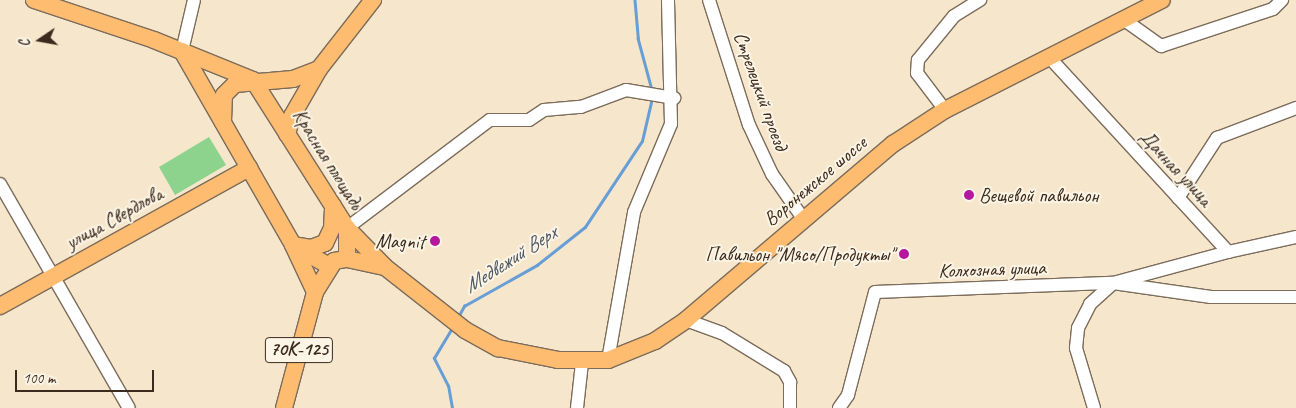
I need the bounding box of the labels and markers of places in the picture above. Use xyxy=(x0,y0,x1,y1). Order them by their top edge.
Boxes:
place label: Вещевой павильон xyxy=(979,183,1098,207)
marker: Вещевой павильон xyxy=(963,189,975,201)
place label: Magnit xyxy=(375,229,425,253)
marker: Magnit xyxy=(429,235,441,247)
place label: Павильон "Мясо/Продукты" xyxy=(706,242,894,266)
marker: Павильон "Мясо/Продукты" xyxy=(898,248,910,260)

